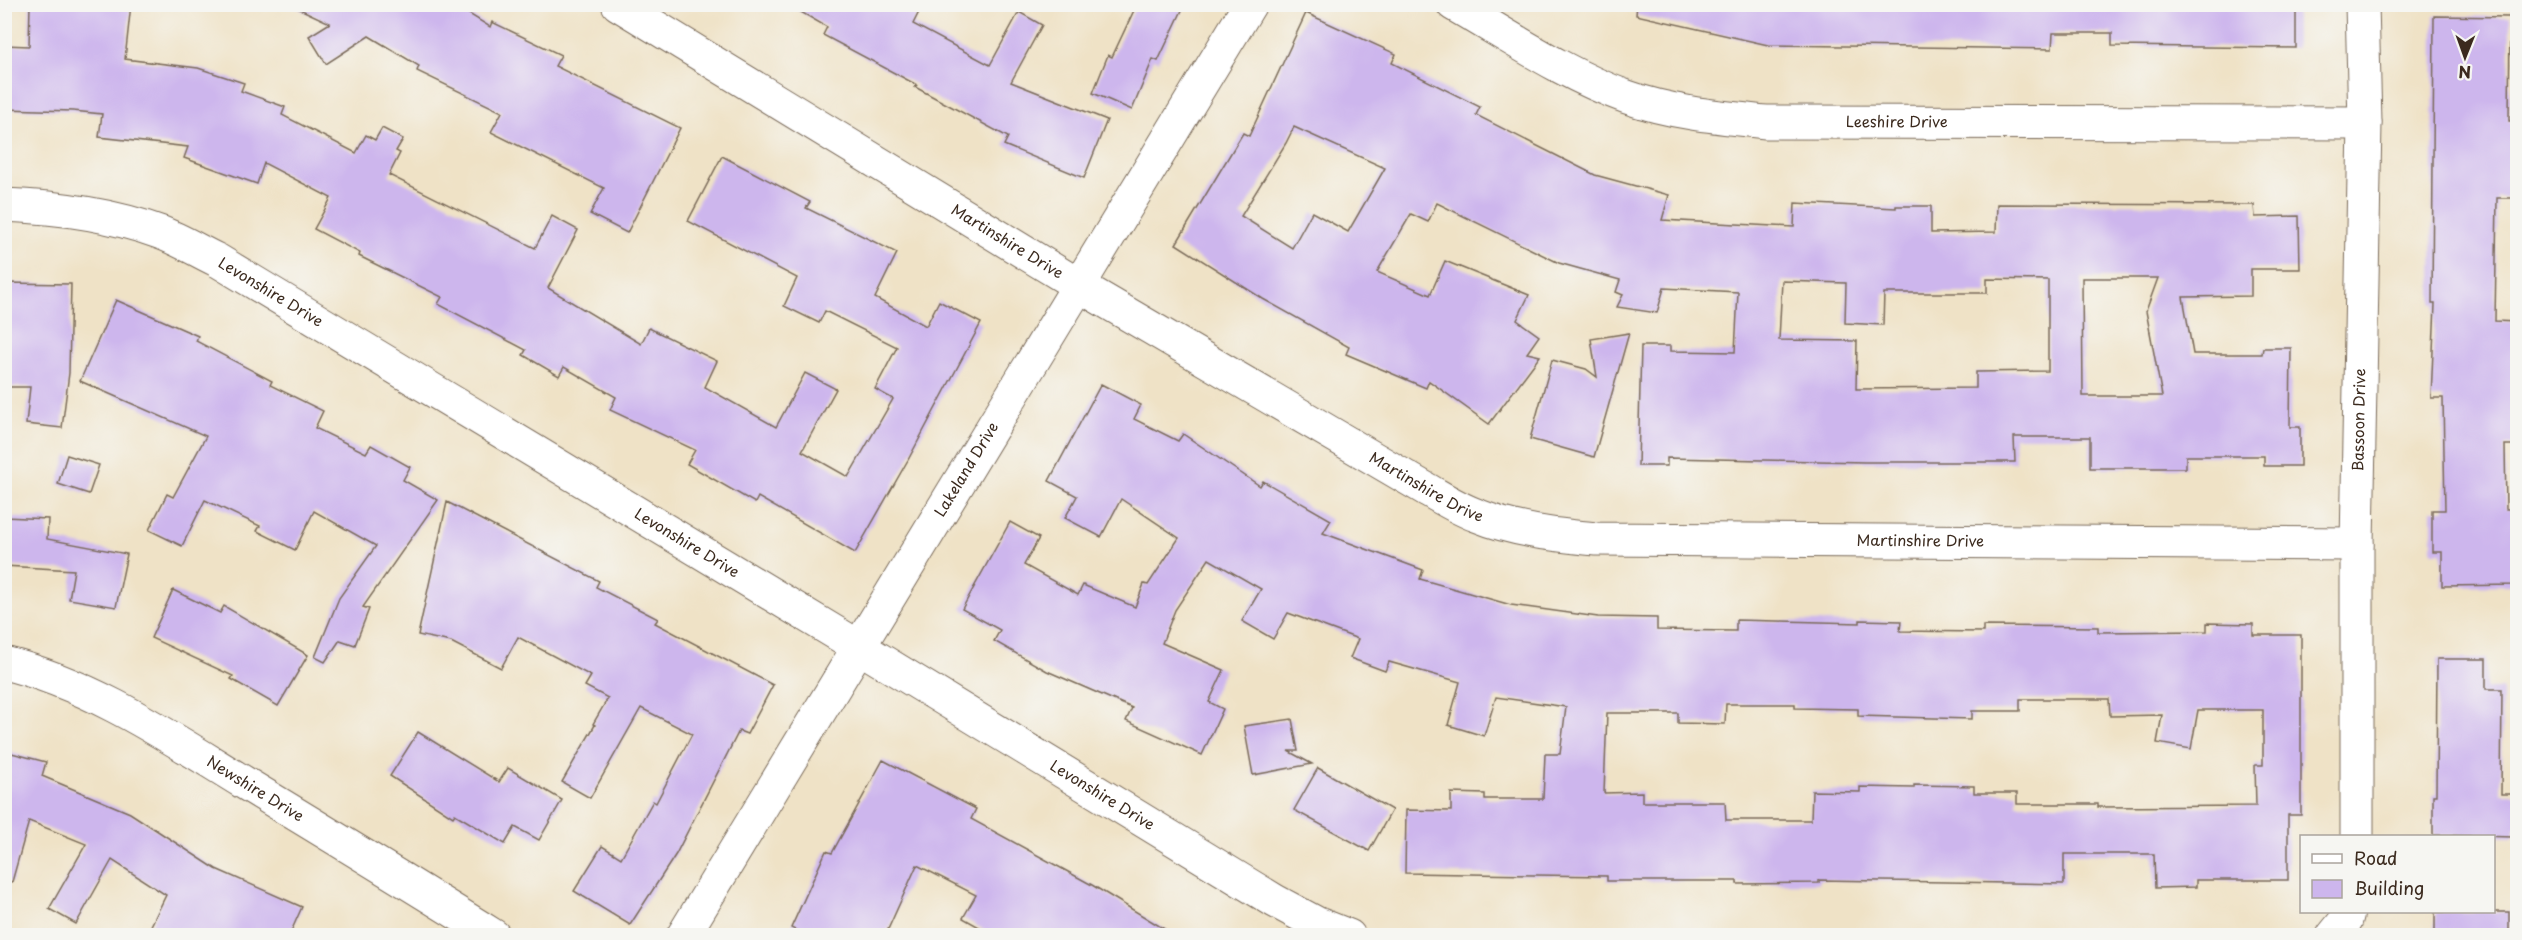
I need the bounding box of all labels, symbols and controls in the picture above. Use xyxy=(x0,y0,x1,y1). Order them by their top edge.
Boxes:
north arrow xyxy=(2435,27,2495,87)
text: N xyxy=(2458,61,2471,85)
street label: Leeshire Drive xyxy=(1846,109,1948,132)
street label: Martinshire Drive xyxy=(947,197,1068,284)
street label: Levonshire Drive xyxy=(215,250,328,332)
street label: Bassoon Drive xyxy=(2345,368,2370,472)
street label: Lakeland Drive xyxy=(928,417,1003,521)
street label: Martinshire Drive xyxy=(1366,445,1487,527)
street label: Levonshire Drive xyxy=(631,501,744,582)
street label: Martinshire Drive xyxy=(1856,528,1984,552)
street label: Newshire Drive xyxy=(203,749,309,826)
street label: Levonshire Drive xyxy=(1046,753,1160,835)
legend xyxy=(2300,835,2495,913)
text: Road xyxy=(2354,844,2398,871)
text: Building xyxy=(2354,874,2424,901)

